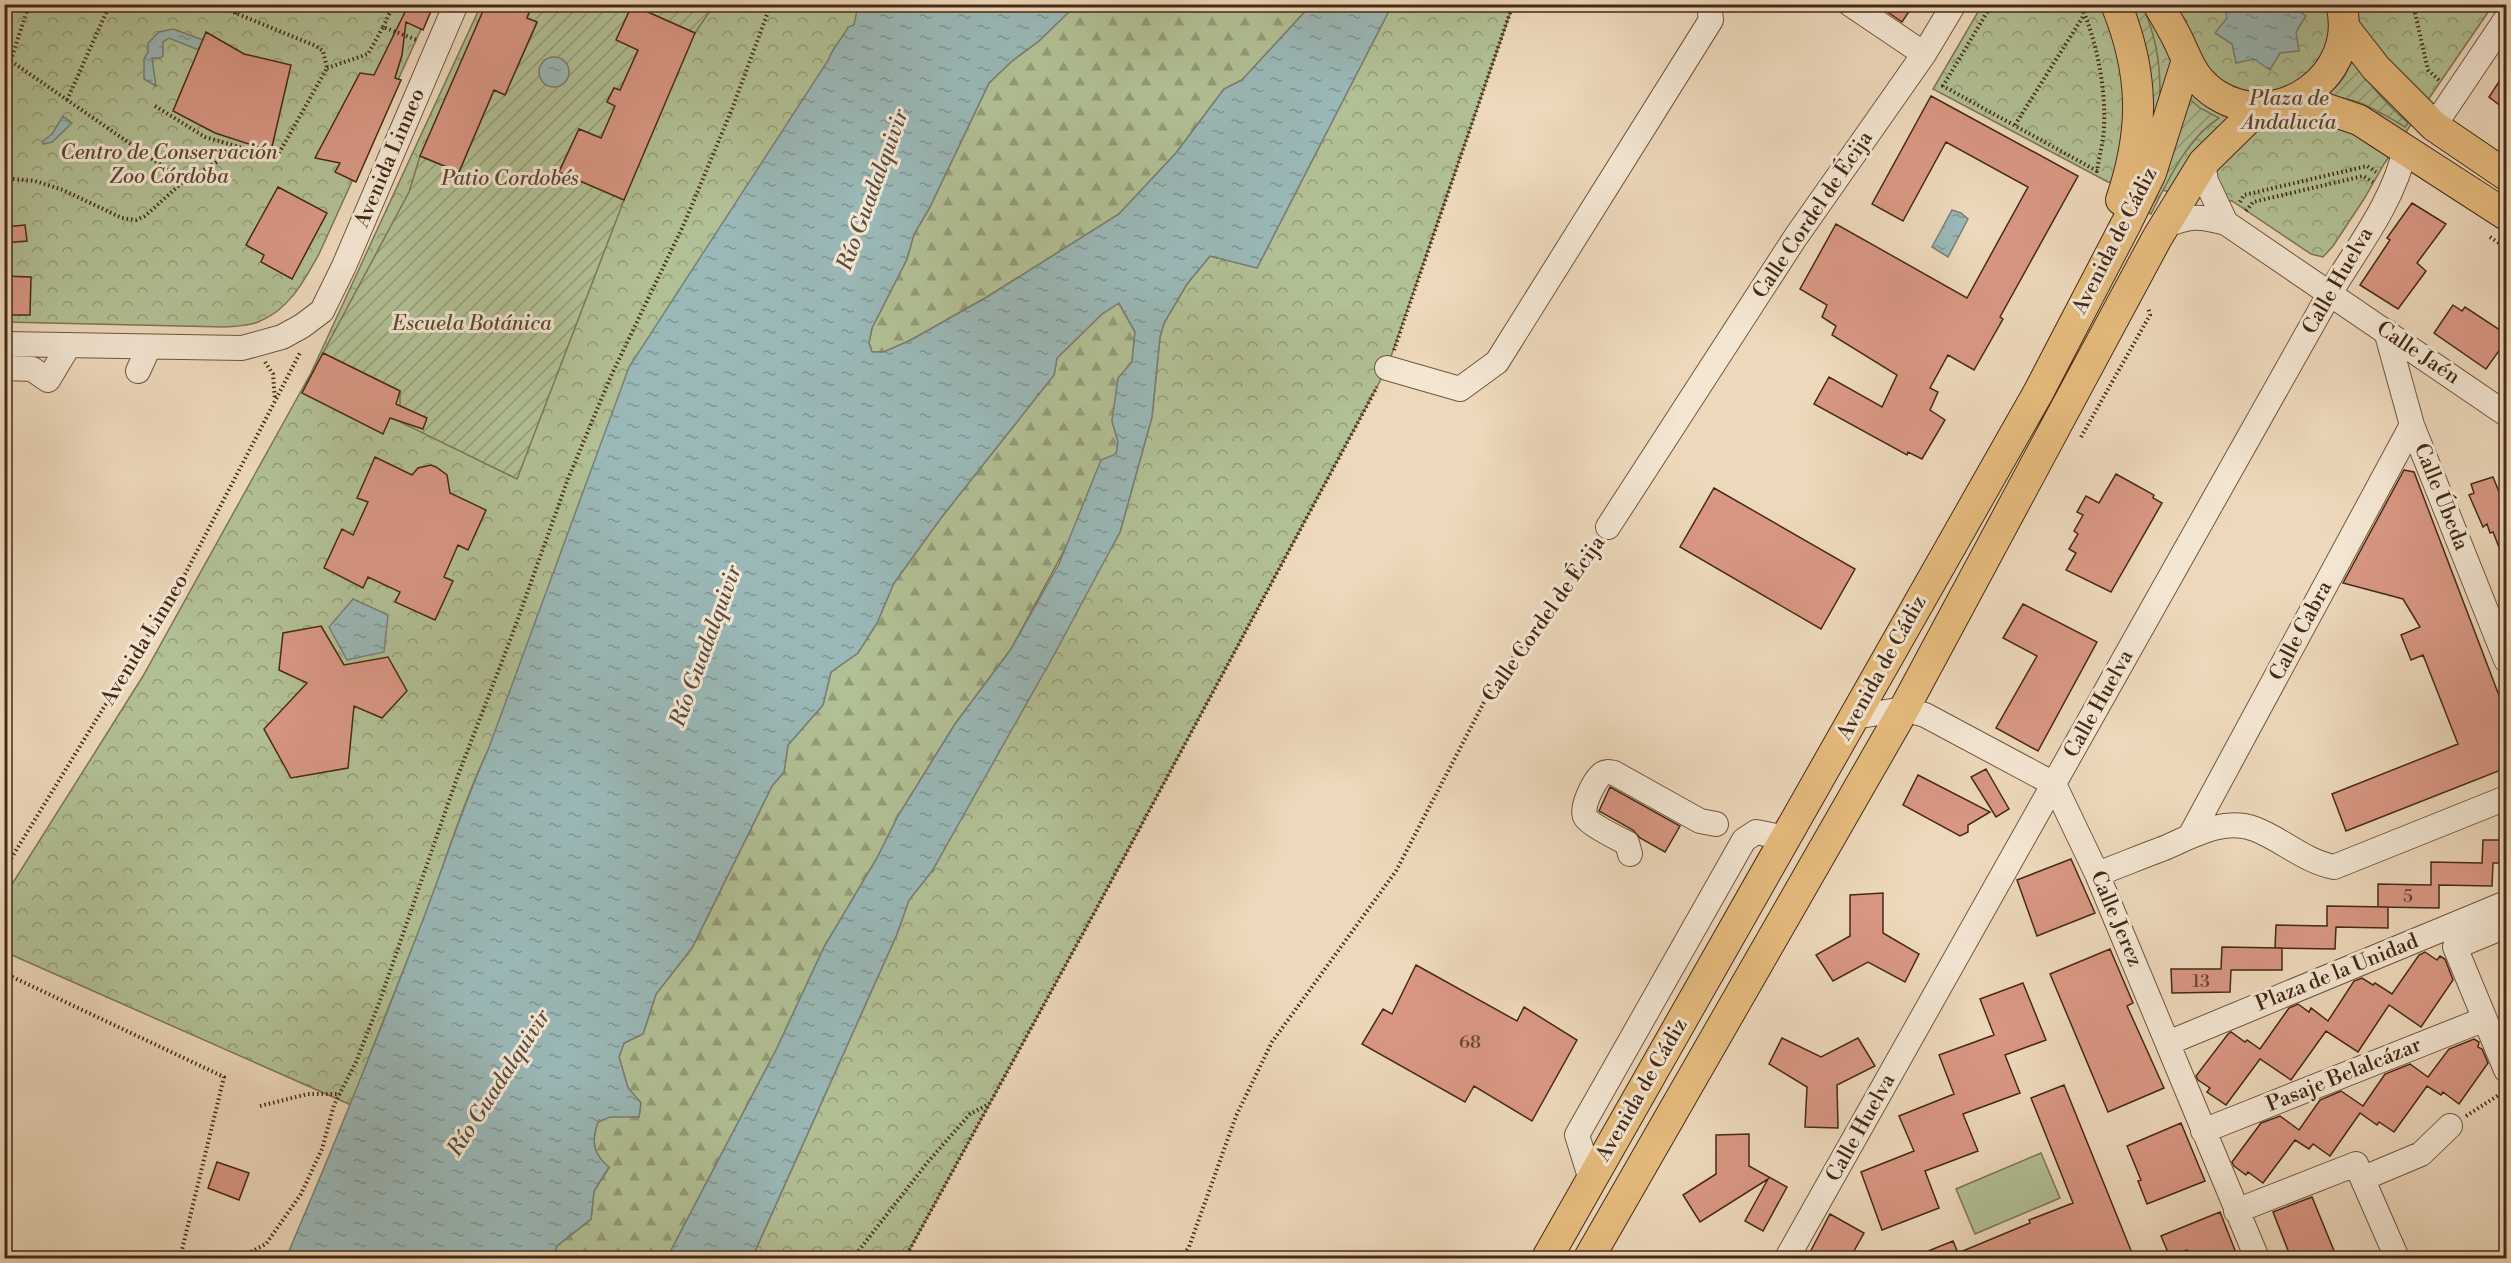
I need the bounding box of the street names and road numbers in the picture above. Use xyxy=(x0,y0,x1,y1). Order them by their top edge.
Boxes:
street label: Avenida Linneo xyxy=(349,84,431,232)
street label: Calle Cordel de Écija xyxy=(1746,125,1879,304)
street label: Avenida de Cádiz xyxy=(2066,163,2163,320)
street label: Calle Huelva xyxy=(2297,223,2379,339)
street label: Calle Jaén xyxy=(2371,316,2465,391)
street label: Calle Úbeda xyxy=(2408,439,2477,555)
street label: Calle Cordel de Écija xyxy=(1475,530,1611,707)
street label: Avenida Linneo xyxy=(95,570,194,711)
street label: Calle Cabra xyxy=(2264,576,2338,685)
street label: Avenida de Cádiz xyxy=(1831,591,1932,746)
street label: Calle Huelva xyxy=(2059,645,2139,762)
street label: Calle Jerez xyxy=(2084,867,2148,971)
street label: Plaza de la Unidad xyxy=(2252,928,2422,1017)
street label: Avenida de Cádiz xyxy=(1590,1014,1694,1167)
street label: Pasaje Belalcázar xyxy=(2263,1032,2425,1118)
street label: Calle Huelva xyxy=(1821,1069,1901,1186)

